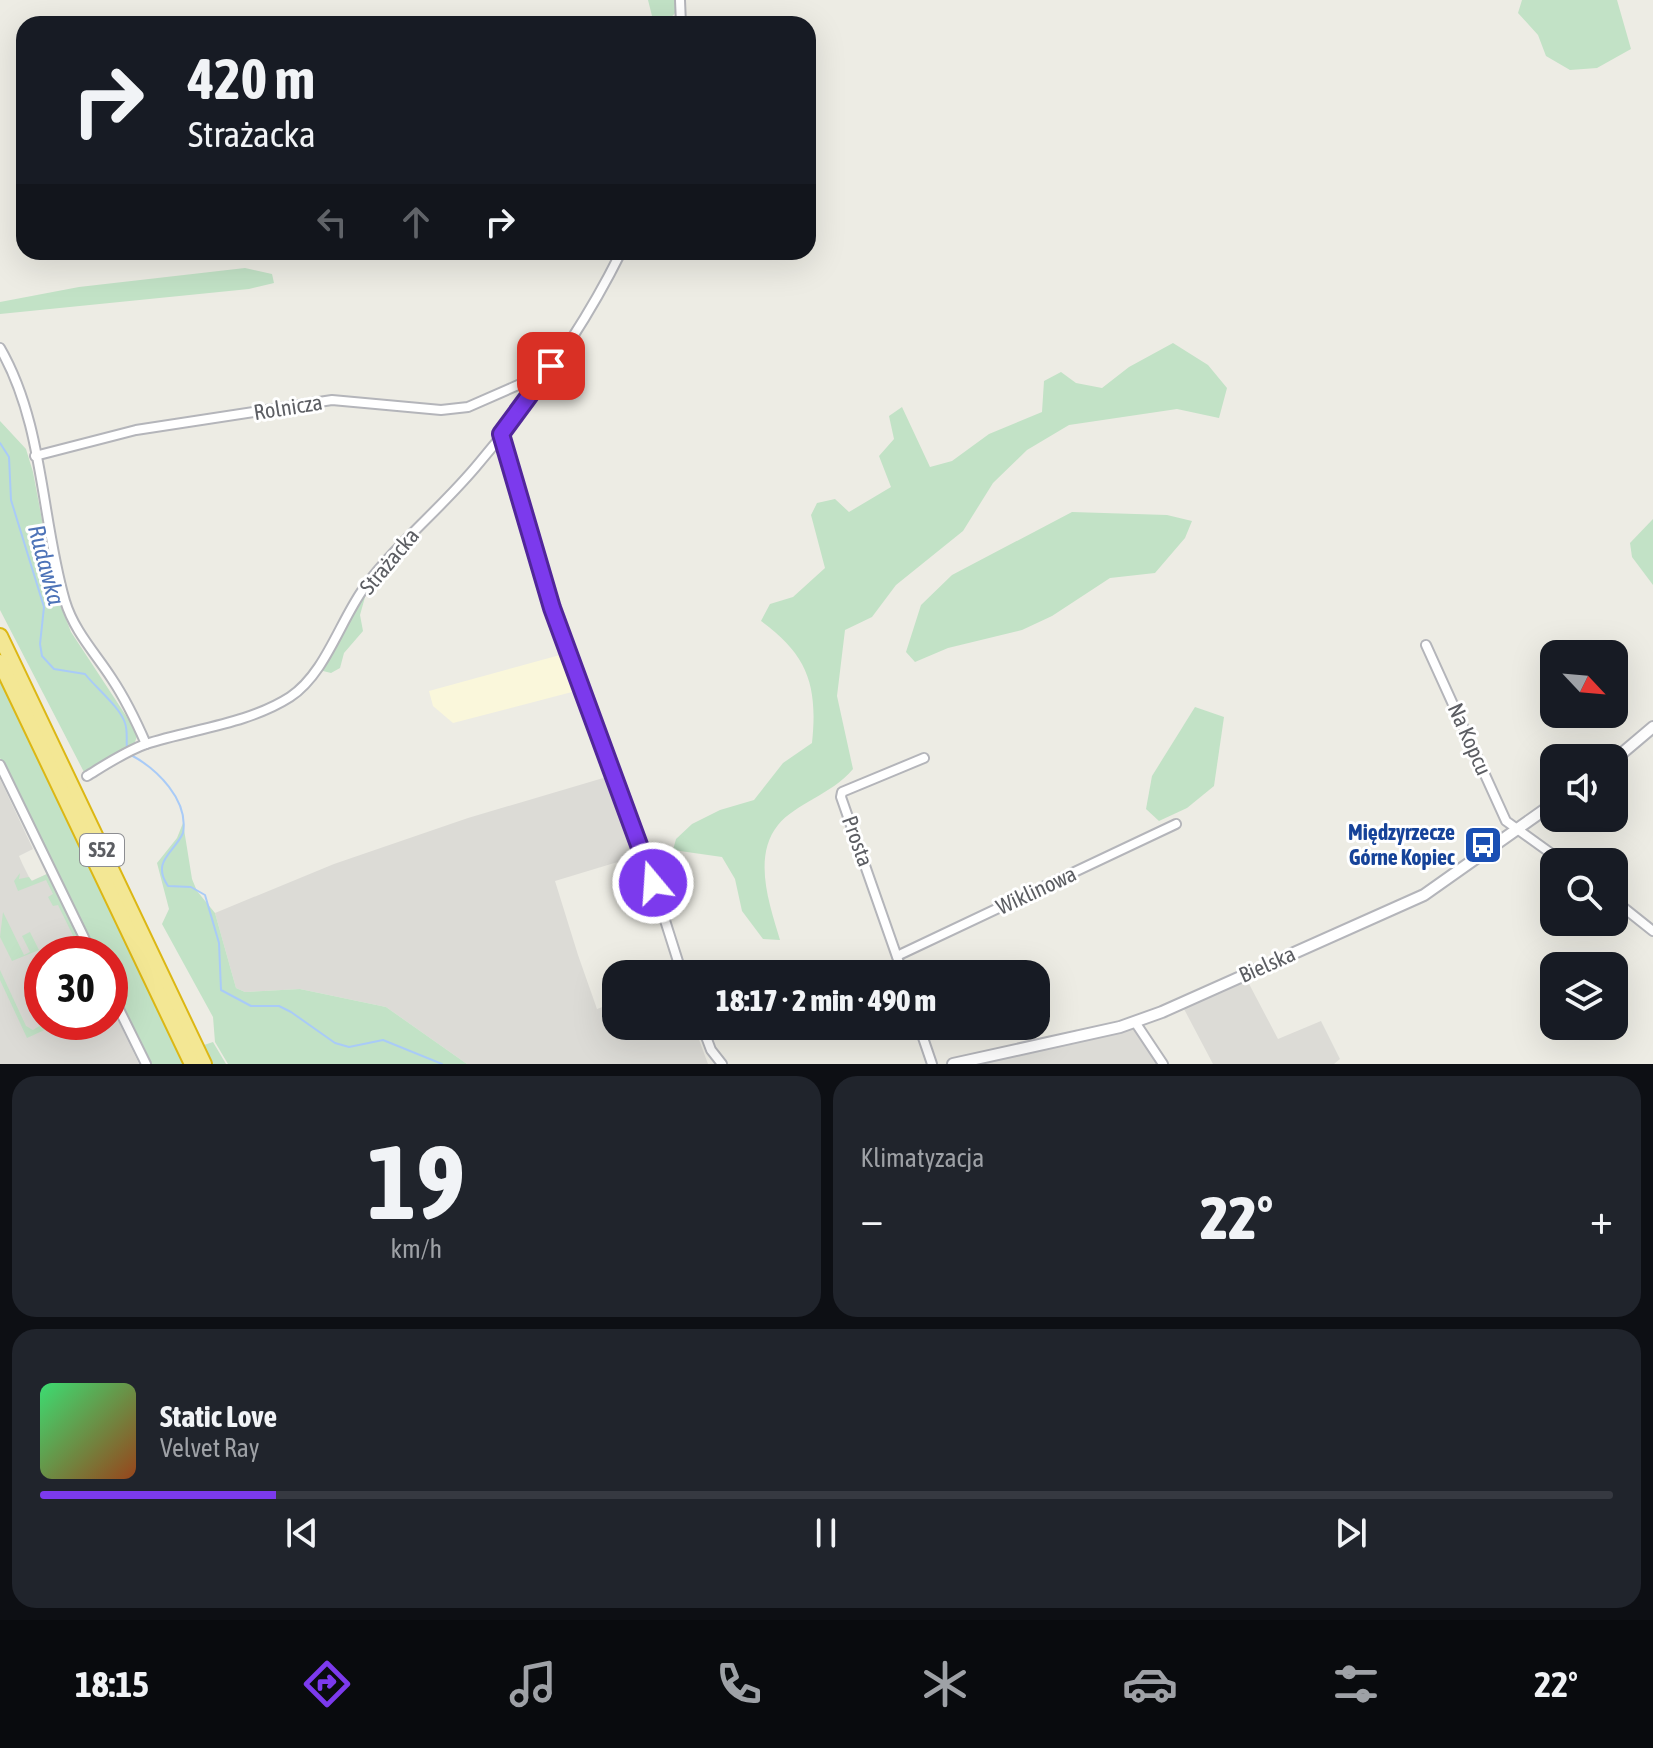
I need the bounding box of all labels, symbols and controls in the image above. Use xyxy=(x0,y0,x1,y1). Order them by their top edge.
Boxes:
text: 420 m xyxy=(188,47,315,111)
icon: right xyxy=(56,48,160,152)
text: Strażacka xyxy=(188,113,316,155)
icon: left xyxy=(310,200,354,244)
icon: ahead xyxy=(394,200,438,244)
icon: right xyxy=(478,200,522,244)
pin xyxy=(517,332,585,400)
icon: arrive xyxy=(529,344,573,388)
street label: Rolnicza xyxy=(252,389,324,425)
water label: Rudawka xyxy=(23,522,70,608)
street label: Strażacka xyxy=(354,523,424,599)
north arrow xyxy=(1540,640,1628,728)
map controls xyxy=(1540,640,1628,1040)
street label: Na Kopcu xyxy=(1443,699,1497,779)
button: sound xyxy=(1540,744,1628,832)
street label: Prosta xyxy=(837,812,879,870)
place label: Międzyrzecze Górne Kopiec xyxy=(1348,819,1456,870)
bus stop icon: Międzyrzecze Górne Kopiec xyxy=(1462,824,1504,866)
road number: S52 xyxy=(80,834,124,866)
position arrow xyxy=(611,841,695,925)
button: search xyxy=(1540,848,1628,936)
street label: Wiklinowa xyxy=(992,860,1080,920)
speed limit sign: 30 xyxy=(24,936,128,1040)
street label: Bielska xyxy=(1235,940,1299,988)
button: layers xyxy=(1540,952,1628,1040)
text: 18:17 · 2 min · 490 m xyxy=(716,983,936,1017)
text: 19 xyxy=(367,1122,465,1241)
text: Klimatyzacja xyxy=(861,1143,984,1173)
text: 22° xyxy=(1200,1183,1273,1252)
text: − xyxy=(861,1193,883,1243)
text: + xyxy=(1590,1193,1613,1243)
text: km/h xyxy=(390,1234,442,1264)
text: Static Love xyxy=(160,1399,277,1433)
text: Velvet Ray xyxy=(160,1433,260,1463)
icon: previous xyxy=(280,1511,324,1555)
icon: pause xyxy=(804,1511,848,1555)
icon: next xyxy=(1329,1511,1373,1555)
icon: directions xyxy=(299,1656,355,1712)
icon: music xyxy=(505,1656,561,1712)
icon: phone xyxy=(711,1656,767,1712)
icon: climate xyxy=(917,1656,973,1712)
icon: car xyxy=(1122,1656,1178,1712)
icon: filters xyxy=(1328,1656,1384,1712)
text: 18:15 xyxy=(75,1663,149,1705)
text: 22° xyxy=(1534,1663,1578,1705)

